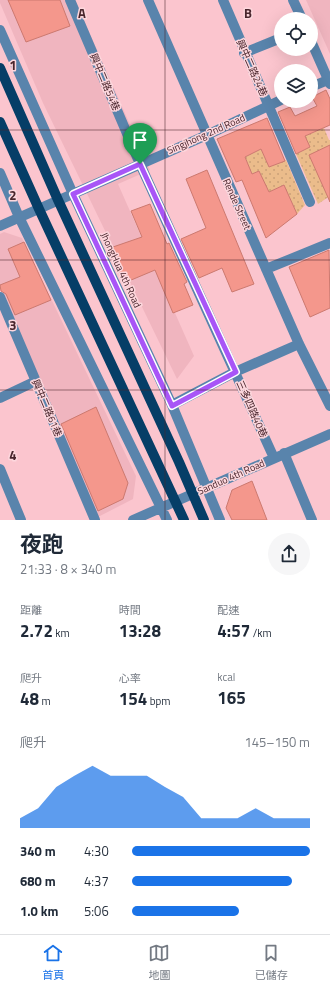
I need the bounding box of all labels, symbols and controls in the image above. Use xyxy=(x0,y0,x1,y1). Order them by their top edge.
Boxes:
text: A xyxy=(78,3,86,23)
text: B xyxy=(244,3,252,23)
map controls xyxy=(274,12,318,108)
button: locate xyxy=(274,12,318,56)
street label: 興中二路24巷 xyxy=(233,37,271,99)
street label: 興中二路54巷 xyxy=(86,51,124,113)
text: 1 xyxy=(9,55,17,75)
button: layers xyxy=(274,64,318,108)
street label: Singjhong 2nd Road xyxy=(165,110,247,158)
pin xyxy=(123,123,157,164)
icon: arrive xyxy=(129,129,151,151)
street label: Rende Street xyxy=(219,176,255,233)
text: 2 xyxy=(9,185,17,205)
street label: JhongHua 4th Road xyxy=(97,230,145,310)
text: 3 xyxy=(9,315,17,335)
street label: 興中二路61巷 xyxy=(28,377,66,439)
street label: 三多四路40巷 xyxy=(233,378,271,440)
text: 4 xyxy=(9,445,17,465)
street label: Sanduo 4th Road xyxy=(195,455,267,499)
text: 夜跑 xyxy=(20,527,64,561)
button: share xyxy=(268,533,310,575)
text: 21:33 · 8 × 340 m xyxy=(20,559,116,579)
text: 距離 xyxy=(20,602,42,618)
text: 時間 xyxy=(119,602,141,618)
text: 配速 xyxy=(217,602,239,618)
text: 2.72 xyxy=(20,618,53,644)
text: 13:28 xyxy=(119,618,161,644)
text: 4:57 xyxy=(217,618,250,644)
text: km xyxy=(53,625,70,641)
text: /km xyxy=(250,625,272,641)
text: kcal xyxy=(217,669,235,685)
text: 爬升 xyxy=(20,670,42,686)
text: 心率 xyxy=(119,670,141,686)
text: 165 xyxy=(217,685,246,711)
text: 48 xyxy=(20,686,39,712)
text: 154 xyxy=(119,686,147,712)
text: m xyxy=(39,693,51,709)
text: bpm xyxy=(147,693,170,709)
text: 爬升 xyxy=(20,732,46,752)
text: 145–150 m xyxy=(244,732,310,752)
text: 340 m xyxy=(20,841,56,861)
text: 4:30 xyxy=(84,841,109,861)
text: 680 m xyxy=(20,871,56,891)
text: 4:37 xyxy=(84,871,109,891)
text: 1.0 km xyxy=(20,901,58,921)
text: 5:06 xyxy=(84,901,109,921)
tab: 首頁 xyxy=(42,942,64,983)
tab: 地圖 xyxy=(148,942,170,983)
tab: 已儲存 xyxy=(255,942,288,983)

